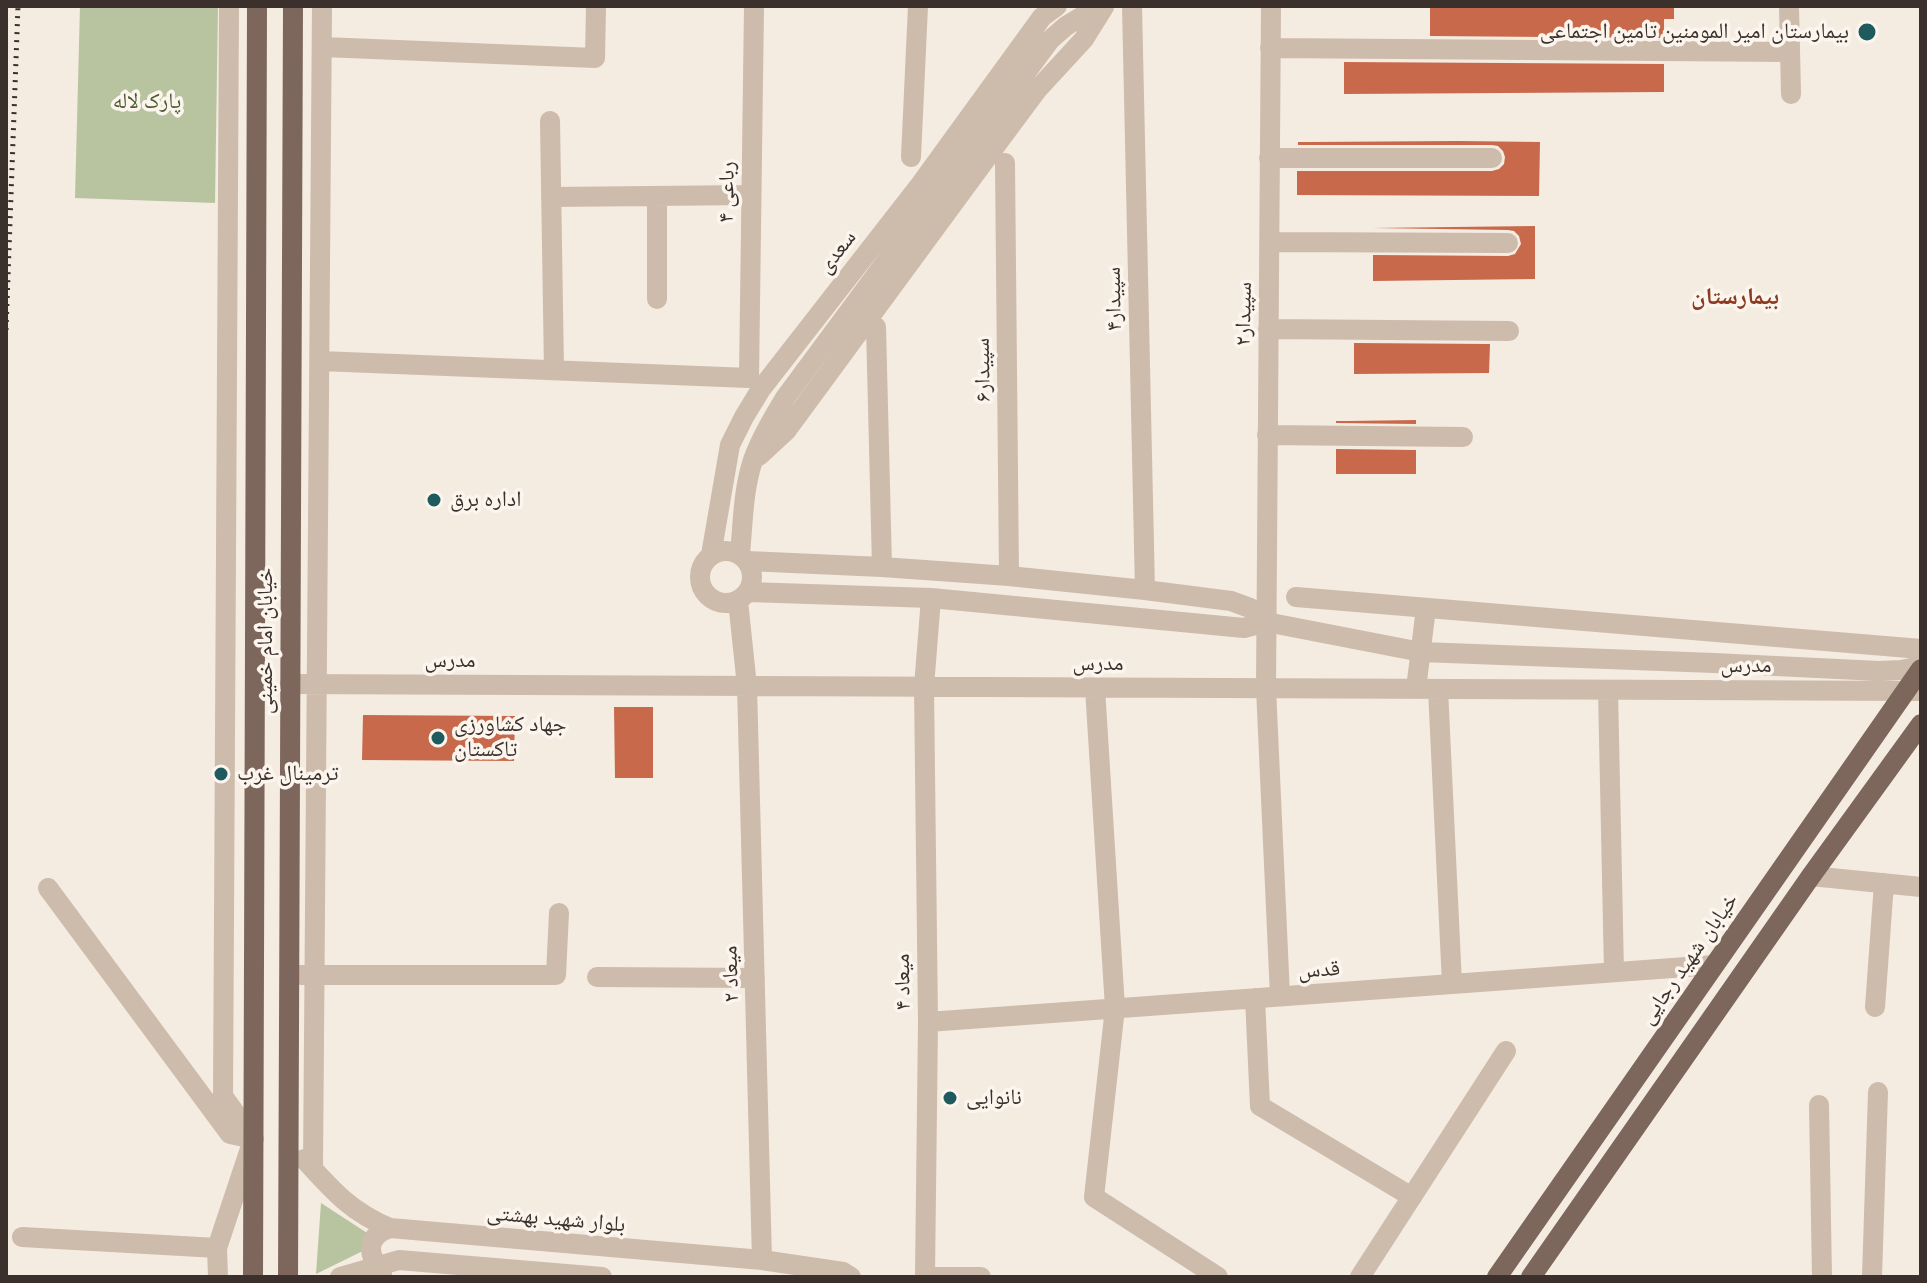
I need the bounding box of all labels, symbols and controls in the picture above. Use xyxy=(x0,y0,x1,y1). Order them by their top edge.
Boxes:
place label: بیمارستان امیر المومنین تامین اجتماعی xyxy=(1540,19,1849,45)
marker: بیمارستان امیر المومنین تامین اجتماعی xyxy=(1856,21,1878,43)
park label: پارک لاله xyxy=(113,89,181,115)
street label: رباعی ۴ xyxy=(713,161,741,223)
street label: سعدی xyxy=(812,225,862,279)
street label: سپیدار۴ xyxy=(1100,267,1128,331)
street label: سپیدار۲ xyxy=(1230,282,1258,346)
district label: بیمارستان xyxy=(1691,283,1779,311)
street label: سپیدار۶ xyxy=(969,338,997,402)
place label: اداره برق xyxy=(450,487,521,513)
marker: اداره برق xyxy=(425,491,443,509)
street label: خیابان امام خمینی xyxy=(253,568,279,714)
street label: مدرس xyxy=(424,648,476,674)
street label: مدرس xyxy=(1072,651,1124,677)
street label: مدرس xyxy=(1720,653,1772,679)
place label: جهاد کشاورزی تاکستان xyxy=(454,712,566,764)
marker: جهاد کشاورزی تاکستان xyxy=(429,729,447,747)
place label: ترمینال غرب xyxy=(237,761,339,787)
marker: ترمینال غرب xyxy=(212,765,230,783)
street label: خیابان شهید رجایی xyxy=(1634,888,1744,1030)
street label: میعاد ۲ xyxy=(717,945,745,1003)
street label: میعاد ۴ xyxy=(889,953,917,1011)
street label: قدس xyxy=(1297,955,1341,985)
place label: نانوایی xyxy=(966,1085,1022,1111)
marker: نانوایی xyxy=(941,1089,959,1107)
street label: بلوار شهید بهشتی xyxy=(486,1200,626,1238)

